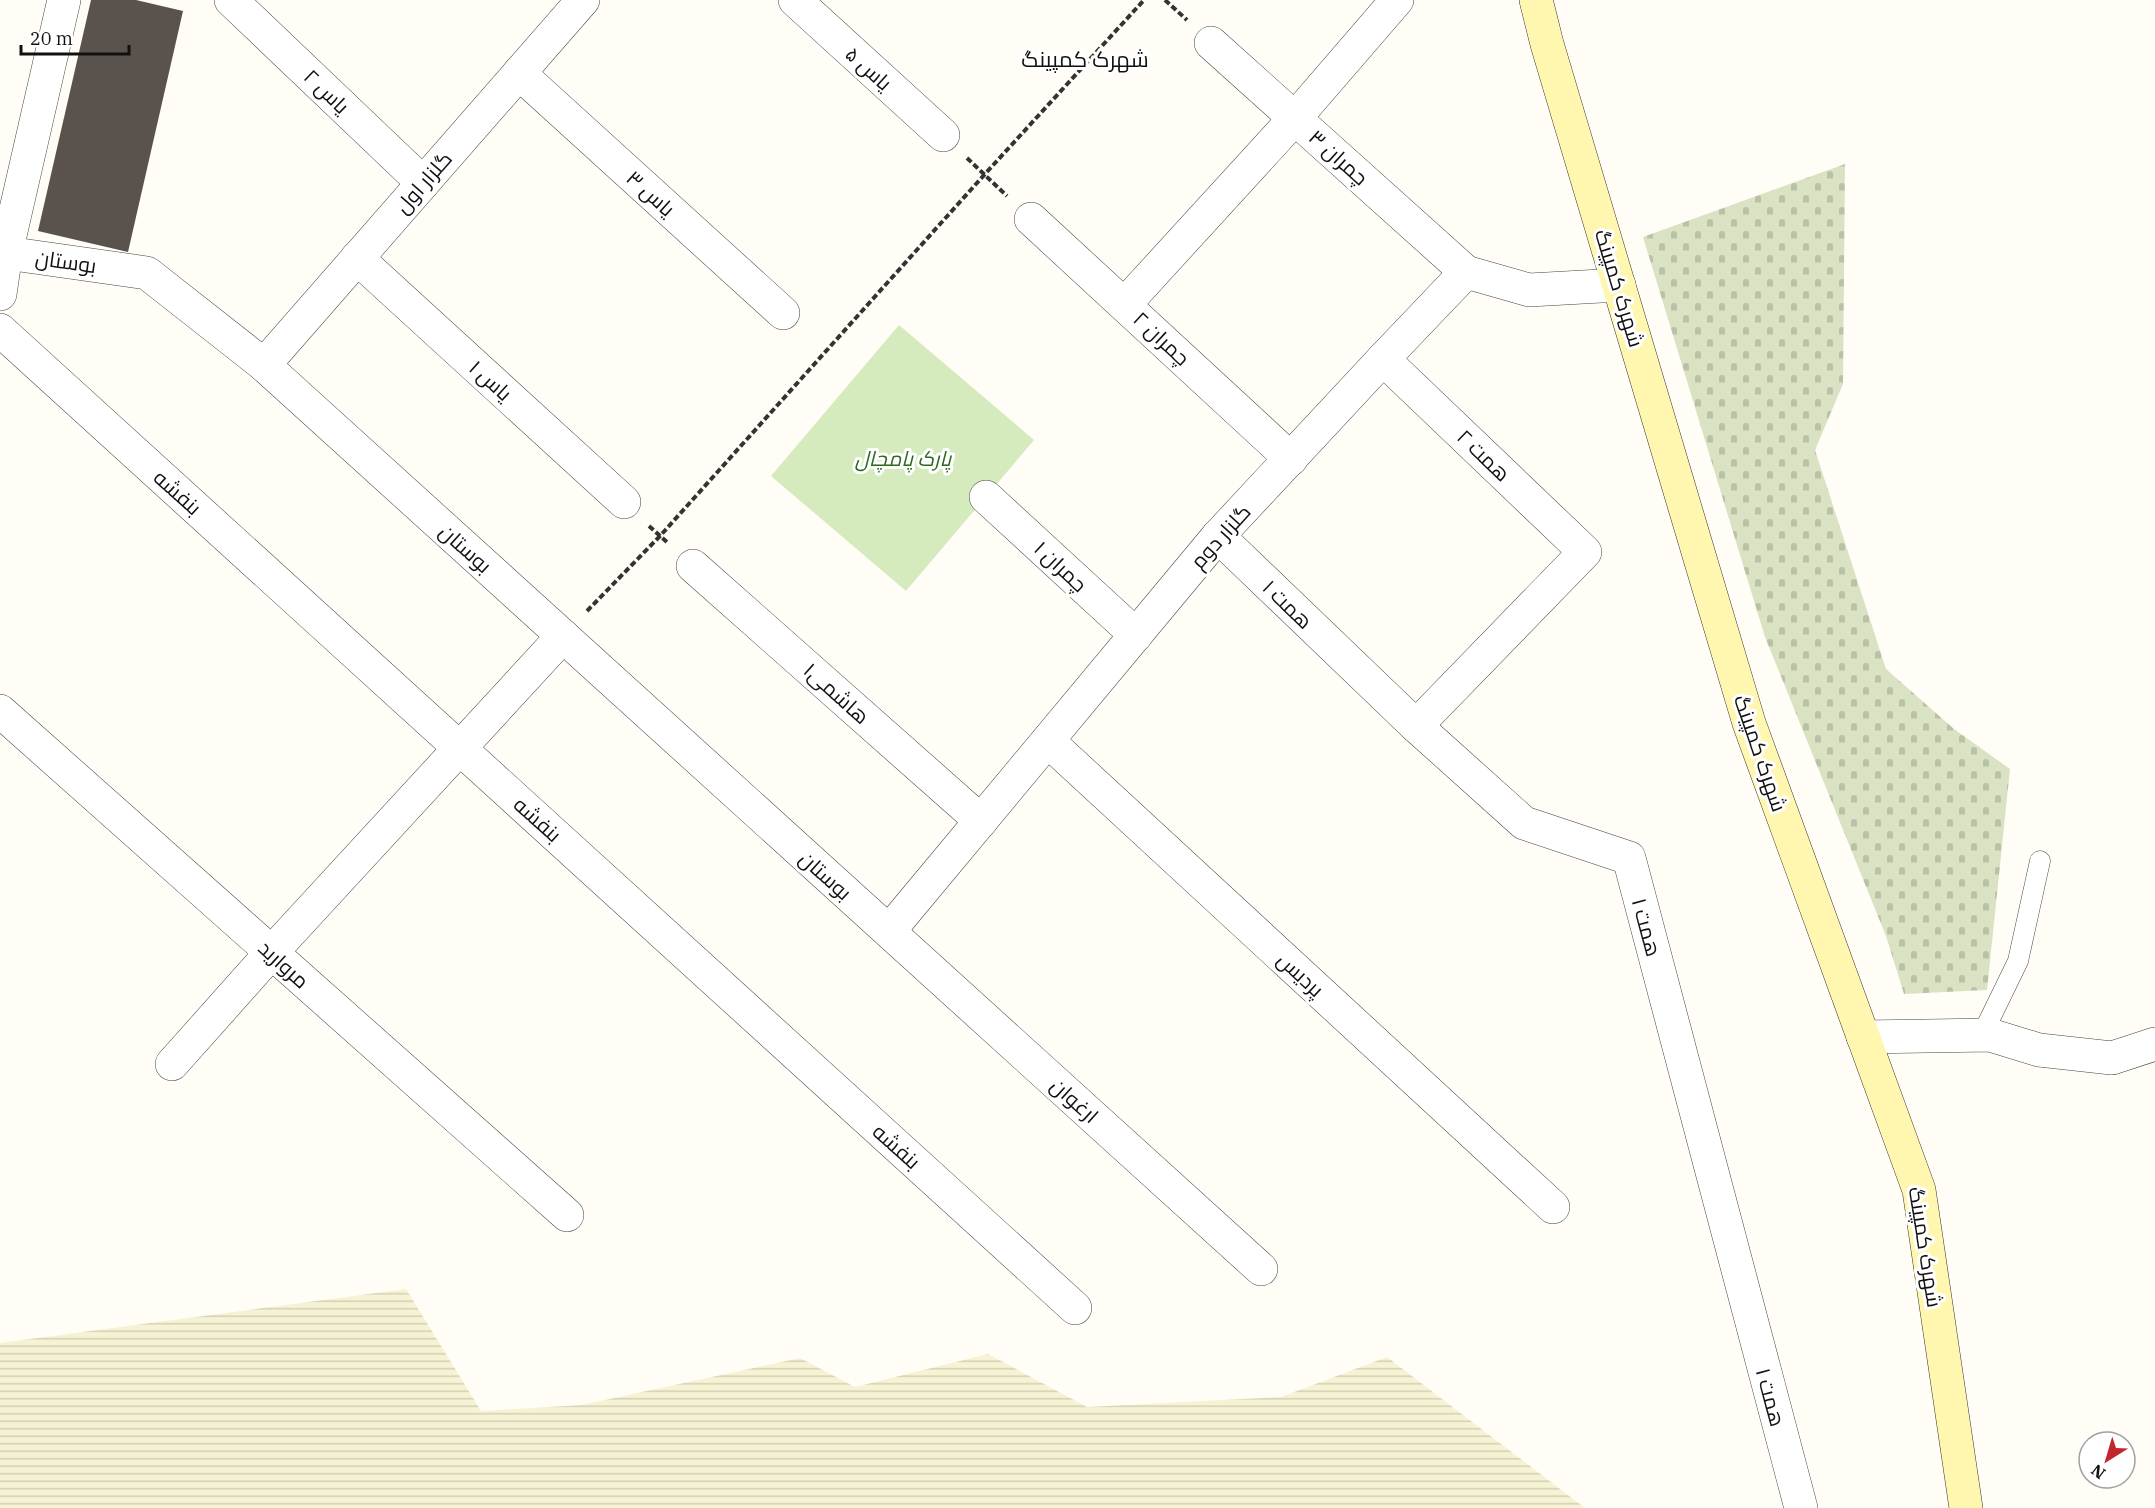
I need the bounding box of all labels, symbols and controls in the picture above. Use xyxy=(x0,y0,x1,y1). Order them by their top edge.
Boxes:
scale bar xyxy=(21,18,129,56)
text: 20 m xyxy=(30,27,73,50)
street label: یاس ۵ xyxy=(840,40,899,97)
district label: شهرک کمپینگ xyxy=(1021,44,1149,73)
street label: یاس ۲ xyxy=(298,62,356,120)
street label: چمران ۳ xyxy=(1303,123,1375,192)
street label: گلزار اول xyxy=(388,145,458,219)
street label: یاس ۳ xyxy=(621,164,682,223)
street label: شهرک کمپینگ xyxy=(1589,226,1651,350)
street label: بوستان xyxy=(34,243,98,279)
street label: چمران ۲ xyxy=(1127,305,1196,372)
street label: یاس ۱ xyxy=(464,353,519,407)
street label: همت ۲ xyxy=(1451,423,1517,487)
park label: پارک پامچال xyxy=(855,444,953,473)
street label: بنفشه xyxy=(148,463,208,521)
street label: گلزار دوم xyxy=(1184,498,1257,575)
street label: بوستان xyxy=(434,517,498,579)
street label: چمران ۱ xyxy=(1028,534,1094,599)
street label: همت ۱ xyxy=(1257,573,1319,635)
street label: هاشمی۱ xyxy=(798,656,876,730)
street label: شهرک کمپینگ xyxy=(1728,691,1794,815)
street label: بنفشه xyxy=(508,790,568,848)
street label: بوستان xyxy=(794,844,858,906)
street label: همت ۱ xyxy=(1626,895,1668,959)
street label: مروارید xyxy=(253,934,315,994)
street label: پردیس xyxy=(1271,945,1331,1004)
street label: ارغوان xyxy=(1045,1071,1105,1129)
street label: بنفشه xyxy=(867,1117,927,1175)
street label: شهرک کمپینگ xyxy=(1903,1185,1949,1309)
street label: همت ۱ xyxy=(1750,1365,1792,1429)
north arrow xyxy=(2077,1430,2137,1490)
text: N xyxy=(2087,1460,2109,1484)

